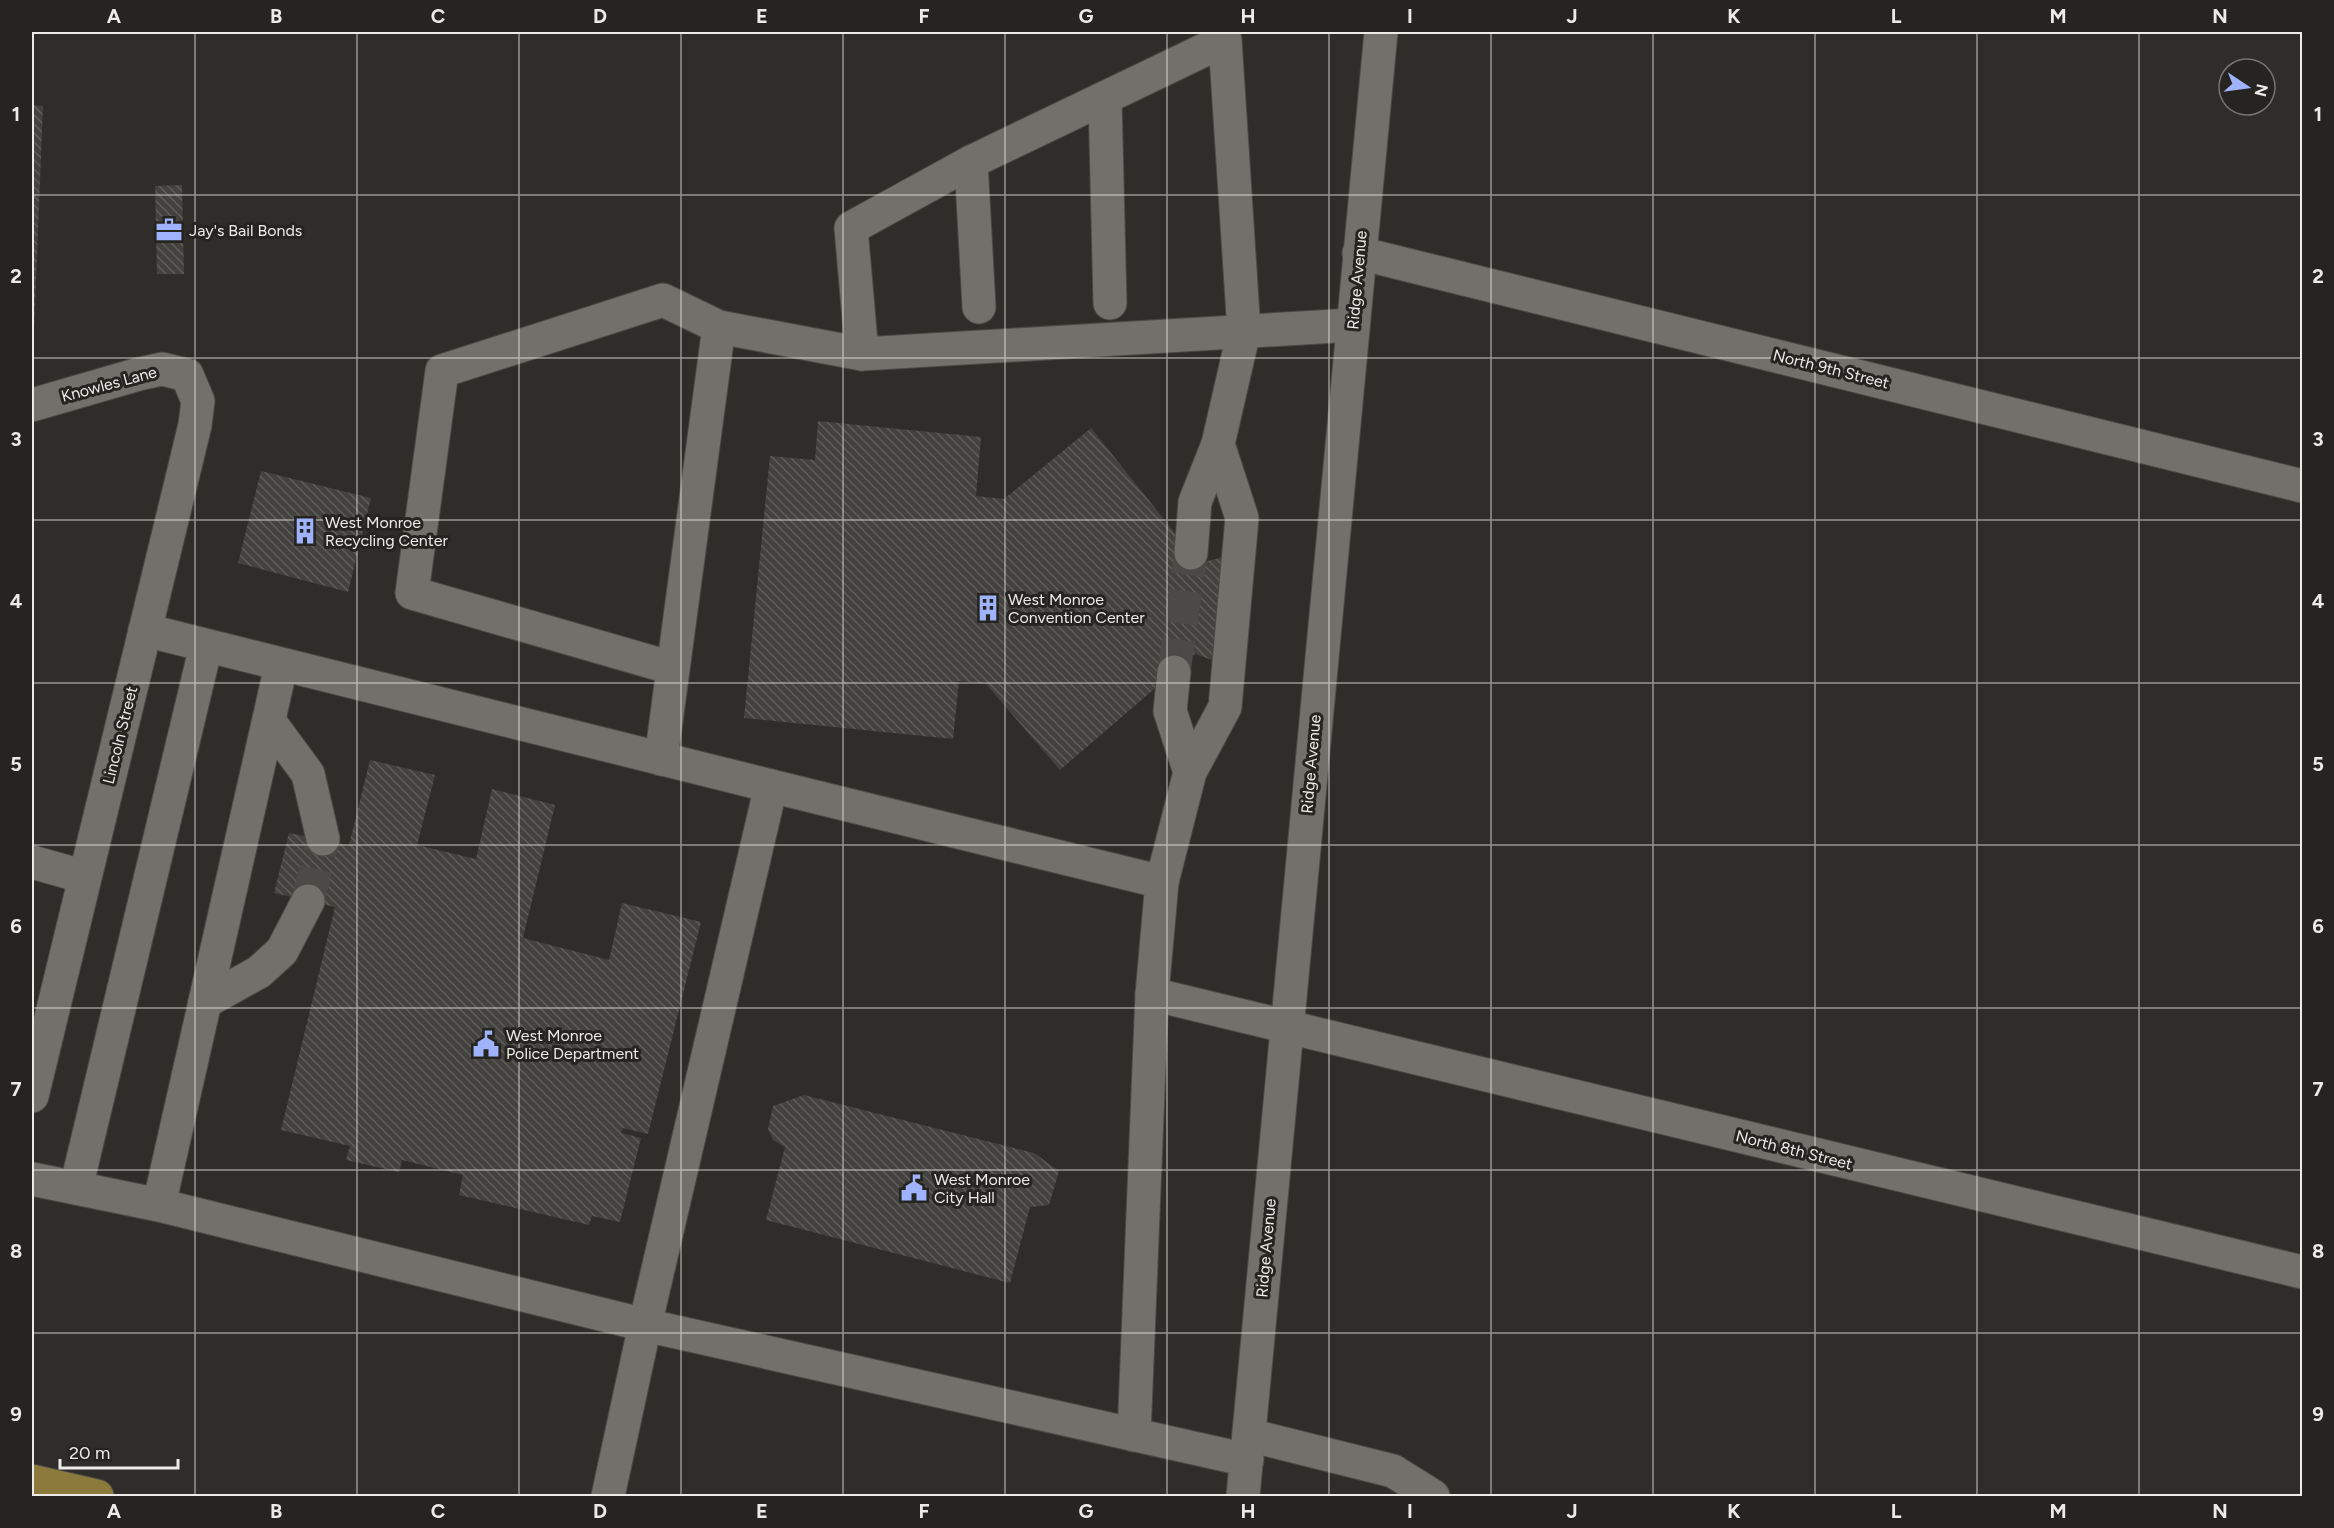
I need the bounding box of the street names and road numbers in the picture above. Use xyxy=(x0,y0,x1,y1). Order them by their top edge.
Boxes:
street label: Ridge Avenue xyxy=(1343,229,1371,330)
street label: North 9th Street xyxy=(1771,345,1891,393)
street label: Knowles Lane xyxy=(59,362,159,406)
street label: Lincoln Street xyxy=(99,684,141,786)
street label: Ridge Avenue xyxy=(1297,713,1325,814)
street label: North 8th Street xyxy=(1734,1126,1854,1174)
street label: Ridge Avenue xyxy=(1252,1197,1280,1298)

